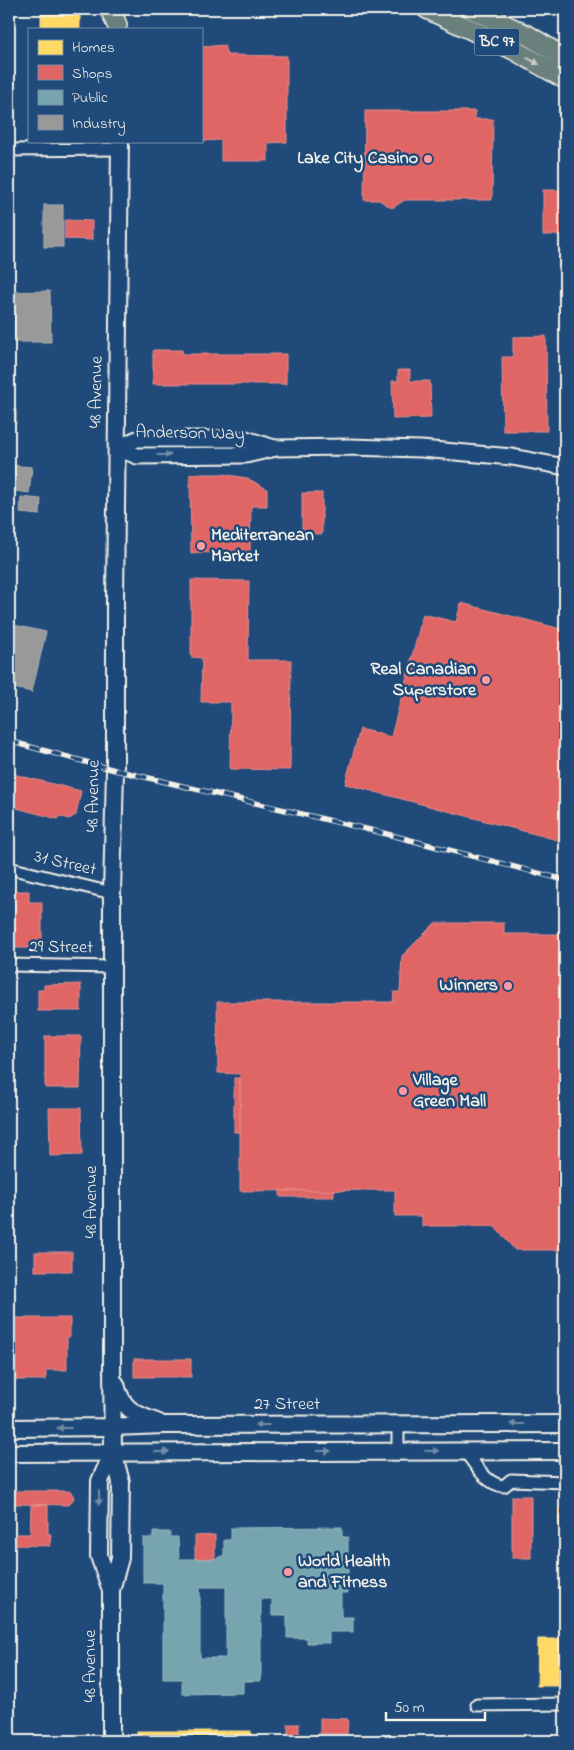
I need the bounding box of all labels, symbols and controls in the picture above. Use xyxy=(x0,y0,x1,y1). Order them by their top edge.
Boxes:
legend xyxy=(28,28,202,142)
road number: BC 97 xyxy=(474,28,520,56)
text: Homes xyxy=(72,37,115,59)
one-way arrow xyxy=(526,57,541,65)
text: Shops xyxy=(72,63,112,85)
text: Public xyxy=(72,87,108,109)
text: Industry xyxy=(72,113,126,136)
place label: Lake City Casino xyxy=(297,146,418,173)
marker: Lake City Casino xyxy=(422,153,434,165)
street label: 48 Avenue xyxy=(83,355,111,428)
street label: Anderson Way xyxy=(135,420,245,448)
one-way arrow xyxy=(156,451,172,459)
place label: Mediterranean Market xyxy=(211,523,314,570)
marker: Mediterranean Market xyxy=(195,540,207,552)
place label: Real Canadian Superstore xyxy=(371,657,477,704)
marker: Real Canadian Superstore xyxy=(480,674,492,686)
street label: 48 Avenue xyxy=(80,759,108,832)
street label: 31 Street xyxy=(31,844,99,884)
street label: 29 Street xyxy=(29,934,93,962)
place label: Winners xyxy=(439,973,498,999)
marker: Winners xyxy=(502,980,514,992)
place label: Village Green Mall xyxy=(412,1068,486,1115)
marker: Village Green Mall xyxy=(397,1085,409,1097)
street label: 48 Avenue xyxy=(79,1165,105,1238)
street label: 27 Street xyxy=(254,1392,320,1418)
one-way arrow xyxy=(508,1420,524,1428)
one-way arrow xyxy=(253,1421,269,1429)
one-way arrow xyxy=(56,1424,72,1432)
one-way arrow xyxy=(317,1447,333,1455)
one-way arrow xyxy=(424,1447,440,1455)
one-way arrow xyxy=(154,1448,170,1456)
one-way arrow xyxy=(95,1490,103,1506)
place label: World Health and Fitness xyxy=(298,1549,391,1596)
marker: World Health and Fitness xyxy=(282,1566,294,1578)
street label: 48 Avenue xyxy=(78,1629,104,1702)
scale bar xyxy=(386,1690,485,1722)
text: 50 m xyxy=(394,1697,425,1719)

